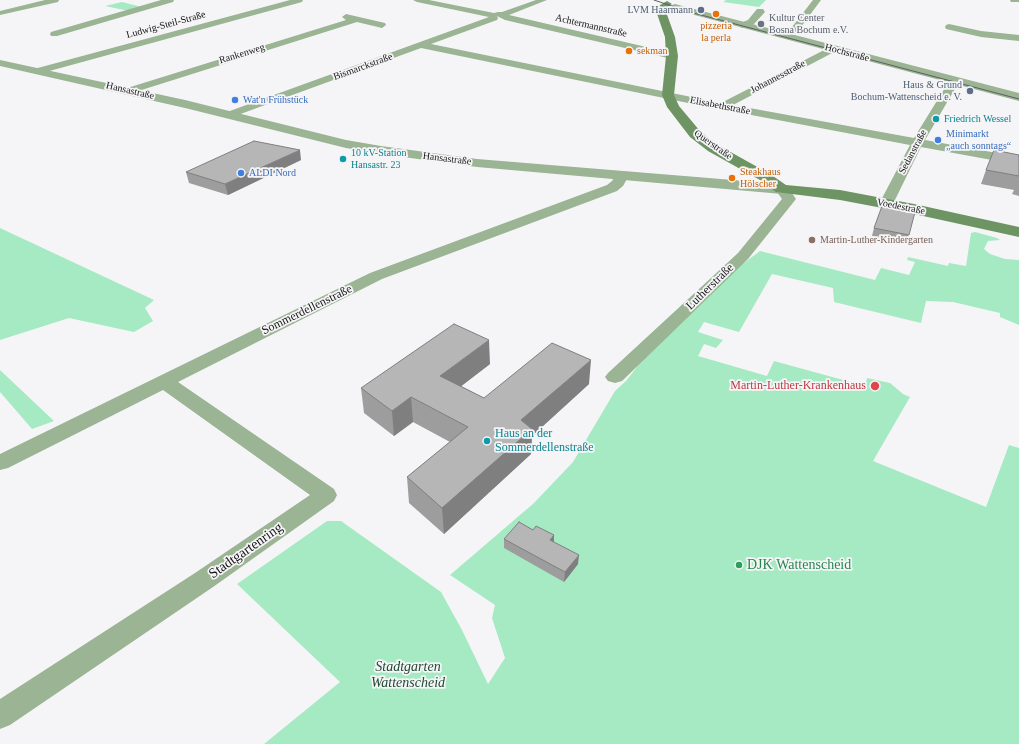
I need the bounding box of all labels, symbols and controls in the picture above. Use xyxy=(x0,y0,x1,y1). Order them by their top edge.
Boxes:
place label: LVM Haarmann xyxy=(628,4,693,16)
marker: LVM Haarmann xyxy=(696,5,706,15)
street label: Ludwig-Steil-Straße xyxy=(125,9,207,41)
marker: pizzeria la perla xyxy=(711,9,721,19)
street label: Achtermannstraße xyxy=(554,12,628,40)
place label: Kultur Center Bosna Bochum e.V. xyxy=(769,12,848,36)
marker: Kultur Center Bosna Bochum e.V. xyxy=(756,19,766,29)
place label: pizzeria la perla xyxy=(700,20,732,44)
street label: Rankenweg xyxy=(218,41,266,67)
street label: Hochstraße xyxy=(823,41,871,65)
place label: sekman xyxy=(637,45,668,57)
marker: sekman xyxy=(624,46,634,56)
street label: Bismarckstraße xyxy=(332,51,394,83)
street label: Johannesstraße xyxy=(748,57,808,97)
place label: Haus & Grund Bochum-Wattenscheid e. V. xyxy=(851,79,962,102)
street label: Hansastraße xyxy=(105,80,155,102)
marker: Haus & Grund Bochum-Wattenscheid e. V. xyxy=(965,86,975,96)
place label: Wat'n Frühstück xyxy=(243,94,308,106)
street label: Elisabethstraße xyxy=(689,94,751,118)
marker: Wat'n Frühstück xyxy=(230,95,240,105)
place label: Friedrich Wessel xyxy=(944,113,1011,125)
marker: Friedrich Wessel xyxy=(931,114,941,124)
street label: Querstraße xyxy=(692,128,734,162)
street label: Sedanstraße xyxy=(896,128,930,176)
place label: Minimarkt „auch sonntags“ xyxy=(946,128,1011,152)
marker: Minimarkt „auch sonntags“ xyxy=(933,135,943,145)
place label: 10 kV-Station Hansastr. 23 xyxy=(351,147,406,170)
street label: Hansastraße xyxy=(422,150,472,168)
marker: 10 kV-Station Hansastr. 23 xyxy=(338,154,348,164)
place label: Steakhaus Hölscher xyxy=(740,166,781,190)
place label: ALDI Nord xyxy=(249,167,296,179)
marker: ALDI Nord xyxy=(236,168,246,178)
marker: Steakhaus Hölscher xyxy=(727,173,737,183)
street label: Voedestraße xyxy=(876,196,926,218)
place label: Martin-Luther-Kindergarten xyxy=(820,234,933,246)
marker: Martin-Luther-Kindergarten xyxy=(807,235,817,245)
street label: Lutherstraße xyxy=(683,261,737,313)
street label: Sommerdellenstraße xyxy=(260,282,354,338)
place label: Martin-Luther-Krankenhaus xyxy=(730,379,866,393)
marker: Martin-Luther-Krankenhaus xyxy=(869,380,881,392)
place label: Haus an der Sommerdellenstraße xyxy=(495,427,594,455)
marker: Haus an der Sommerdellenstraße xyxy=(482,436,492,446)
street label: Stadtgartenring xyxy=(206,519,286,583)
place label: DJK Wattenscheid xyxy=(747,557,851,573)
marker: DJK Wattenscheid xyxy=(734,560,744,570)
park label: Stadtgarten Wattenscheid xyxy=(371,659,445,692)

